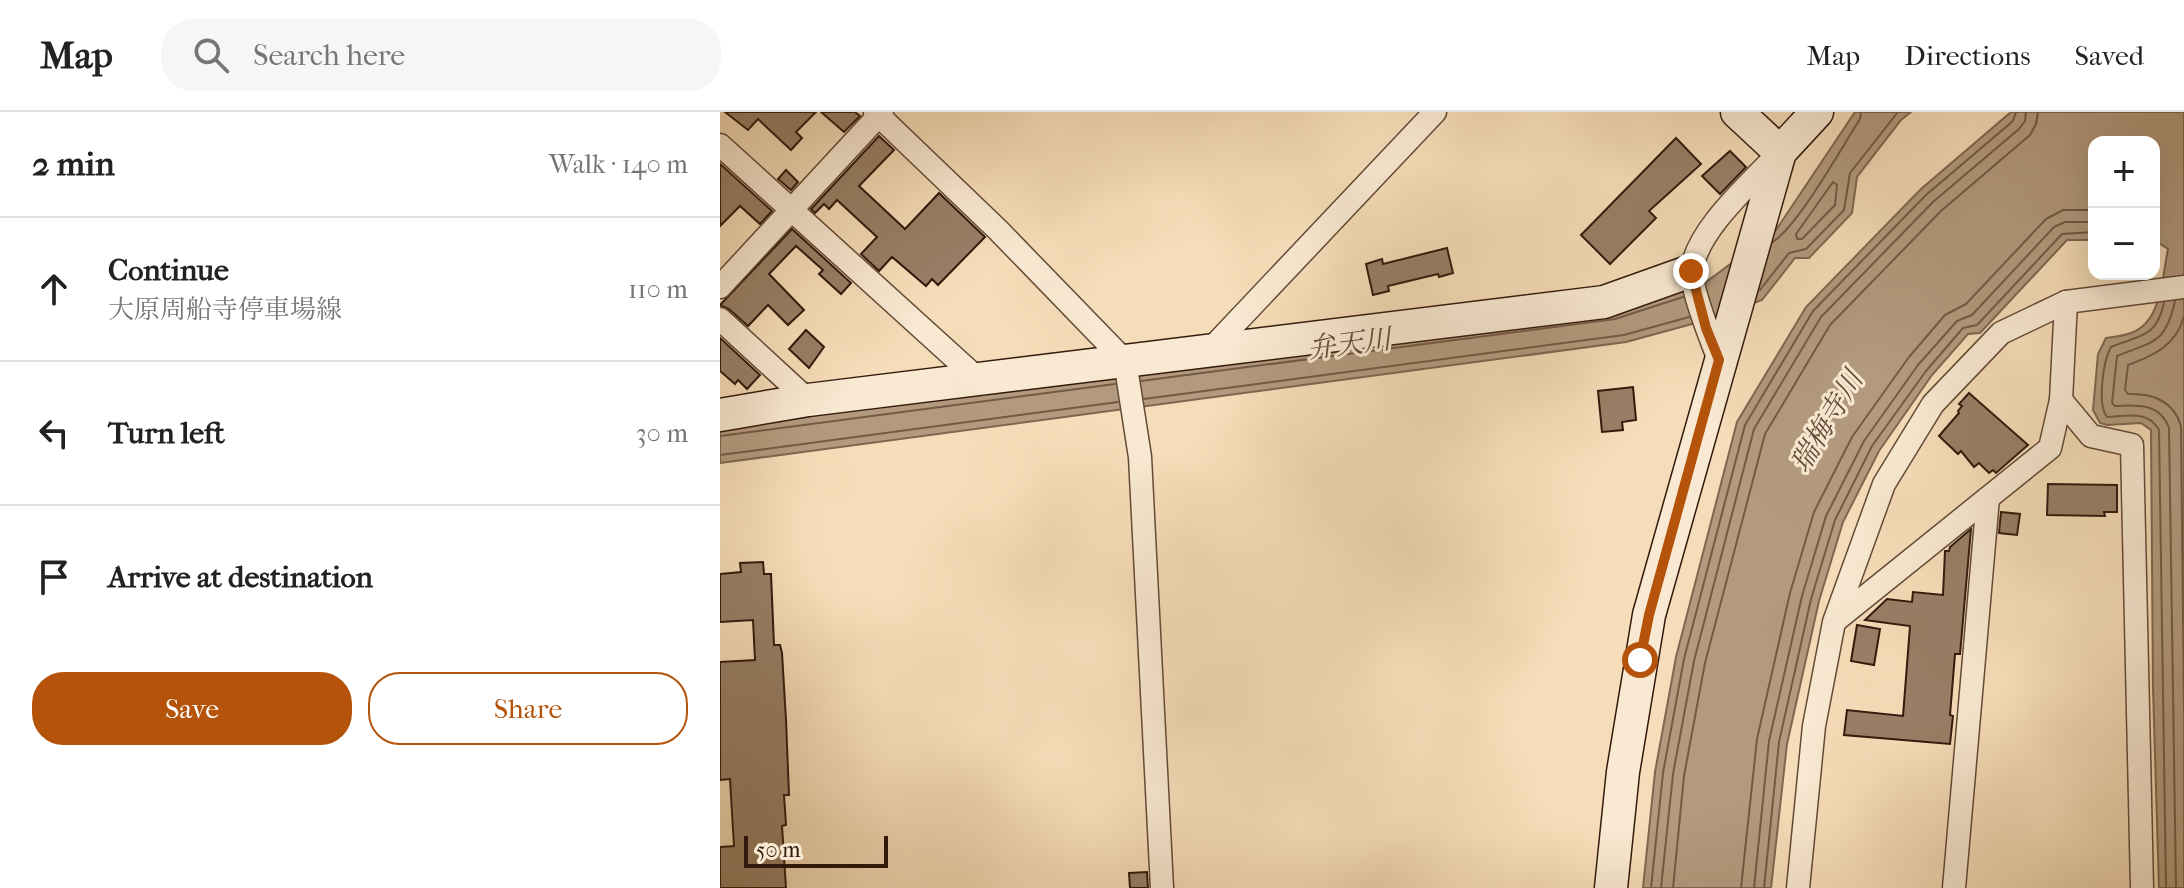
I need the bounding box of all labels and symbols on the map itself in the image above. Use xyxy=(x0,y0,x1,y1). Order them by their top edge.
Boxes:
route end xyxy=(1673,253,1709,289)
water label: 弁天川 xyxy=(1305,322,1396,365)
water label: 瑞梅寺川 xyxy=(1783,362,1871,478)
route start xyxy=(1622,642,1658,678)
scale bar xyxy=(744,832,888,868)

